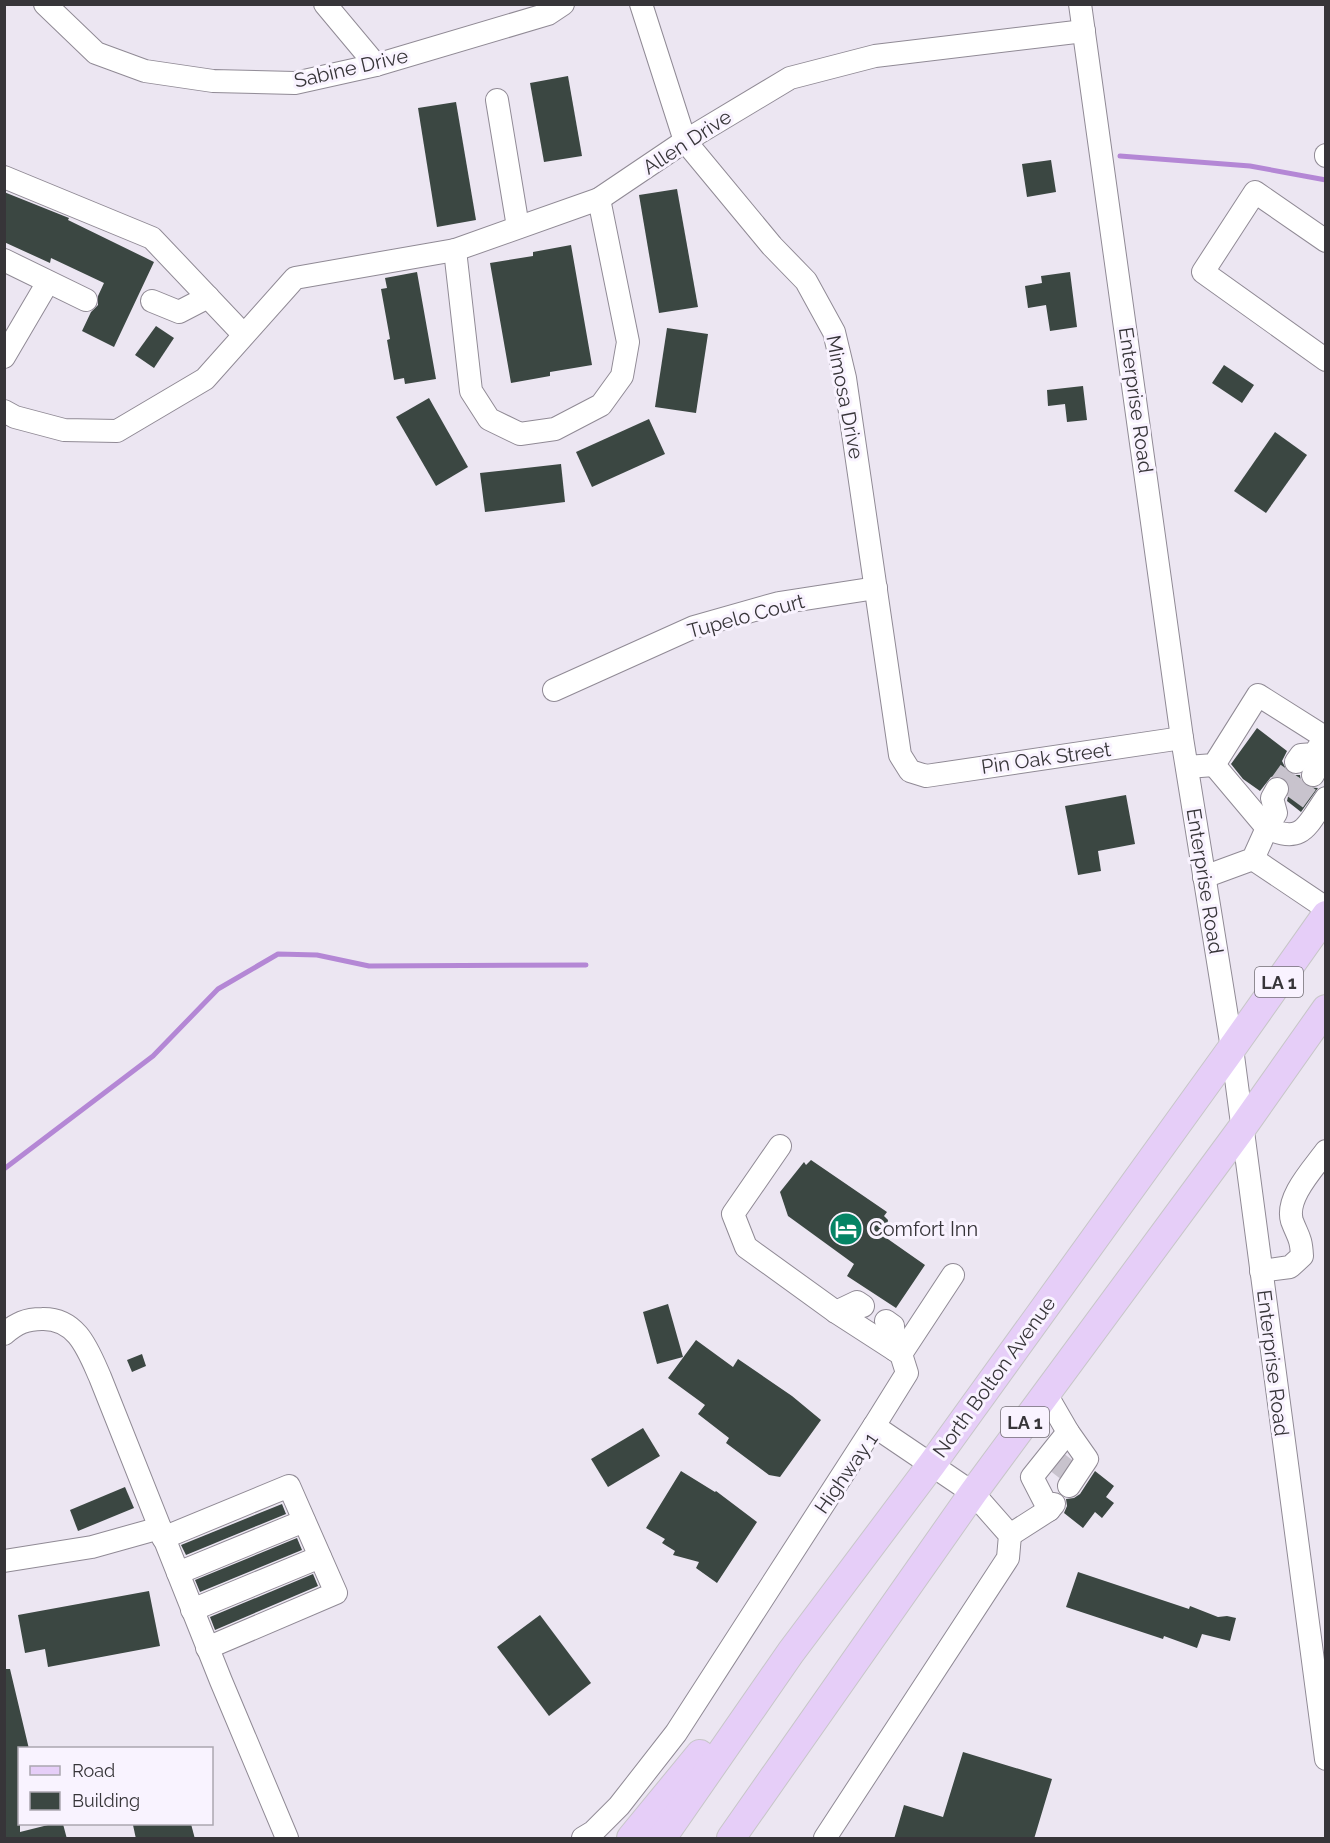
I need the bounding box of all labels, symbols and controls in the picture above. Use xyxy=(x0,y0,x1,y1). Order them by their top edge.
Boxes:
street label: Sabine Drive xyxy=(292,43,410,93)
street label: Allen Drive xyxy=(638,104,736,179)
street label: Enterprise Road xyxy=(1114,325,1158,475)
street label: Mimosa Drive xyxy=(821,333,869,461)
street label: Tupelo Court xyxy=(685,589,807,643)
street label: Pin Oak Street xyxy=(980,737,1113,779)
street label: Enterprise Road xyxy=(1182,806,1228,956)
road number: LA 1 xyxy=(1255,967,1303,997)
hotel icon: Comfort Inn xyxy=(828,1211,864,1247)
place label: Comfort Inn xyxy=(869,1217,978,1241)
street label: Enterprise Road xyxy=(1252,1289,1294,1437)
street label: North Bolton Avenue xyxy=(928,1292,1061,1462)
road number: LA 1 xyxy=(1001,1407,1049,1437)
street label: Highway 1 xyxy=(809,1427,883,1518)
legend xyxy=(18,1747,213,1825)
text: Road xyxy=(72,1760,115,1781)
text: Building xyxy=(72,1790,140,1811)

